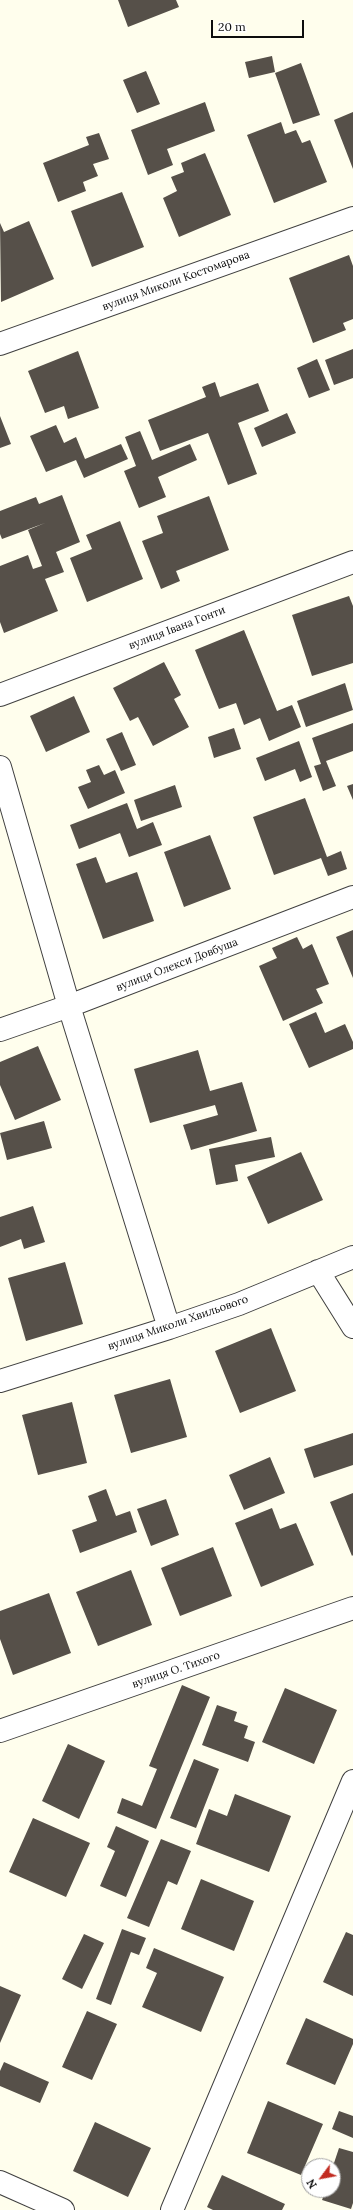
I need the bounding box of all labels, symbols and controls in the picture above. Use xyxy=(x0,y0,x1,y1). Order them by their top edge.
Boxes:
scale bar xyxy=(213,12,306,38)
text: 20 m xyxy=(218,19,246,34)
street label: вулиця Миколи Костомарова xyxy=(101,248,251,314)
street label: вулиця Івана Гонти xyxy=(127,603,227,653)
street label: вулиця Олекси Довбуша xyxy=(114,936,240,994)
street label: вулиця Миколи Хвильового xyxy=(106,1293,250,1353)
street label: вулиця О. Тихого xyxy=(130,1649,222,1691)
north arrow xyxy=(301,2158,341,2198)
text: N xyxy=(303,2177,320,2191)

